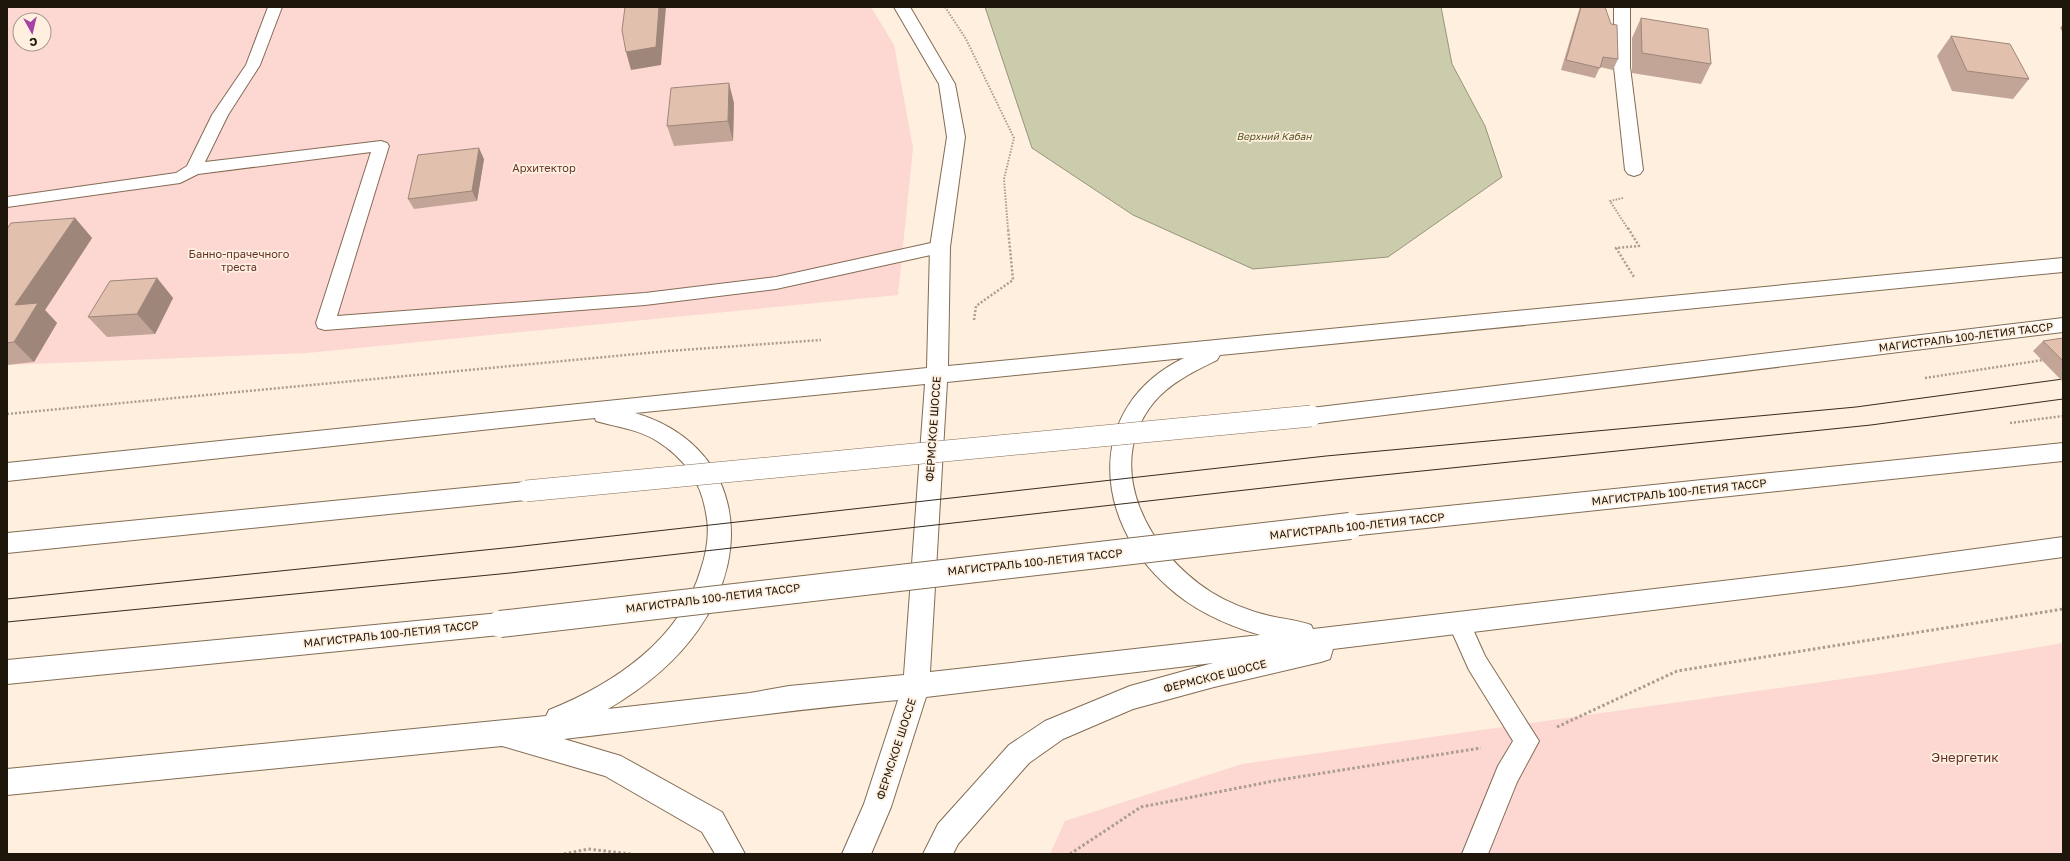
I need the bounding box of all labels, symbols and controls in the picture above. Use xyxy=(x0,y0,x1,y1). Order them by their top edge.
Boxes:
north arrow xyxy=(12,12,52,52)
text: С xyxy=(29,35,38,49)
water label: Верхний Кабан xyxy=(1237,130,1312,142)
park label: Архитектор xyxy=(512,161,576,174)
park label: Банно-прачечного треста xyxy=(189,247,290,273)
street label: МАГИСТРАЛЬ 100-ЛЕТИЯ ТАССР xyxy=(1878,319,2054,354)
street label: ФЕРМСКОЕ ШОССЕ xyxy=(922,375,943,482)
street label: МАГИСТРАЛЬ 100-ЛЕТИЯ ТАССР xyxy=(1591,476,1767,507)
street label: МАГИСТРАЛЬ 100-ЛЕТИЯ ТАССР xyxy=(1269,510,1445,541)
street label: МАГИСТРАЛЬ 100-ЛЕТИЯ ТАССР xyxy=(947,546,1123,577)
street label: МАГИСТРАЛЬ 100-ЛЕТИЯ ТАССР xyxy=(625,580,801,615)
street label: МАГИСТРАЛЬ 100-ЛЕТИЯ ТАССР xyxy=(303,618,479,649)
street label: ФЕРМСКОЕ ШОССЕ xyxy=(1162,656,1268,695)
street label: ФЕРМСКОЕ ШОССЕ xyxy=(873,696,918,801)
park label: Энергетик xyxy=(1931,749,1999,765)

